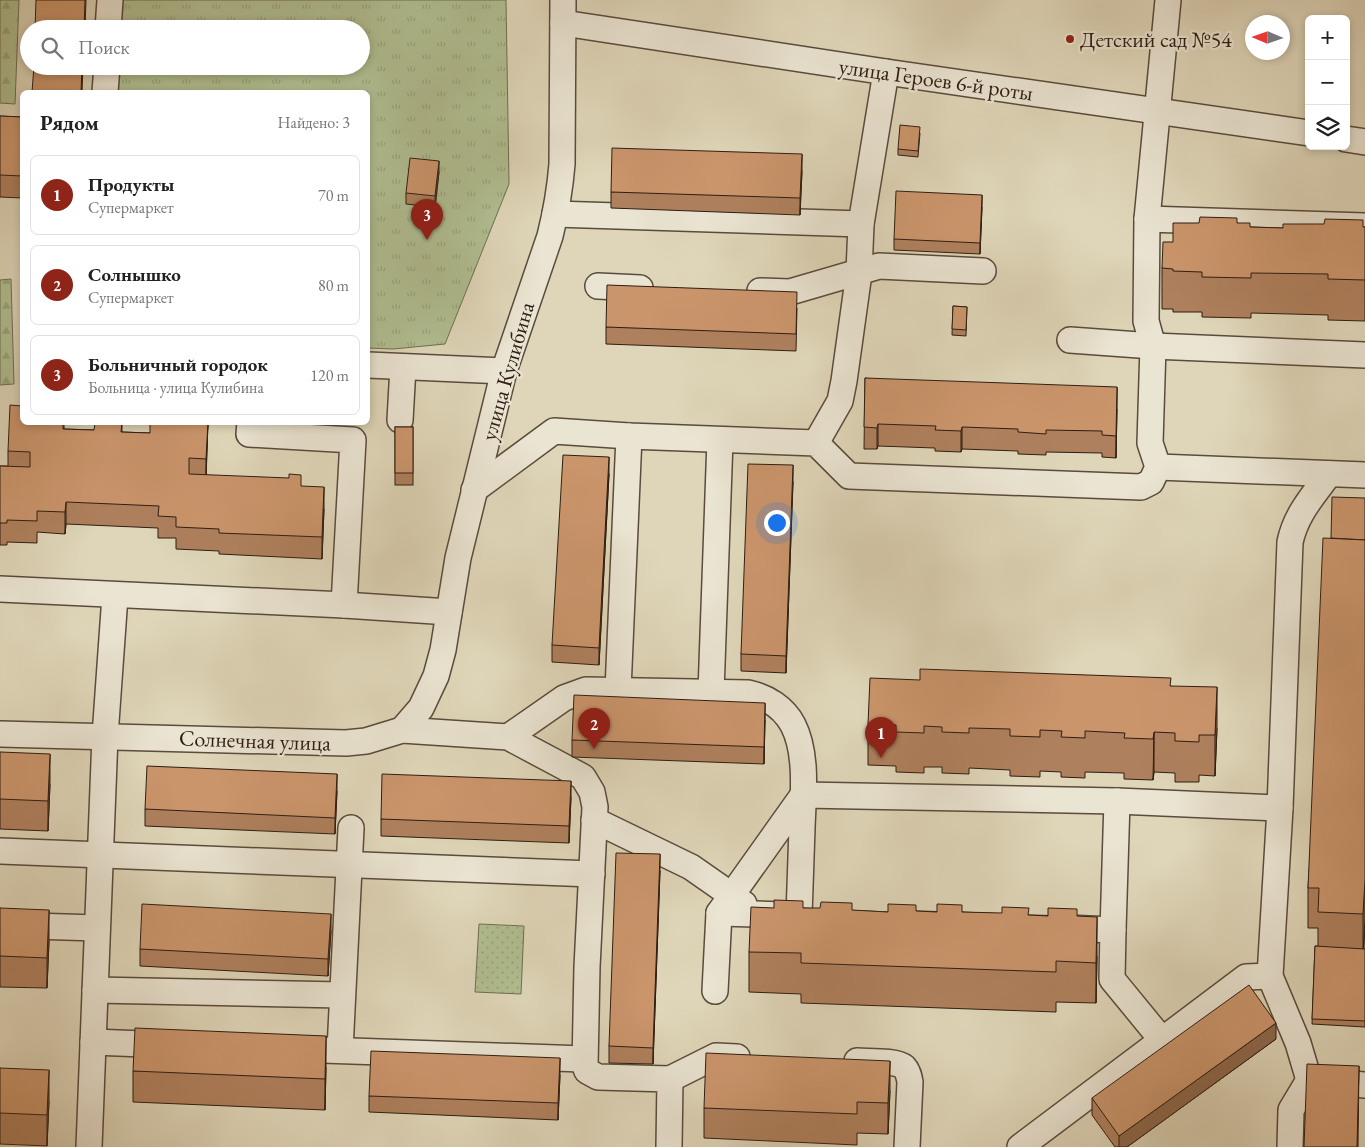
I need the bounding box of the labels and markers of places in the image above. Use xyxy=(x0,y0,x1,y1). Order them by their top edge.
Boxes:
place label: Детский сад №54 xyxy=(1080,25,1232,54)
marker: Детский сад №54 xyxy=(1064,33,1076,45)
pin: 3 xyxy=(411,199,443,240)
pin: 2 xyxy=(578,708,610,749)
pin: 1 xyxy=(865,717,897,758)

